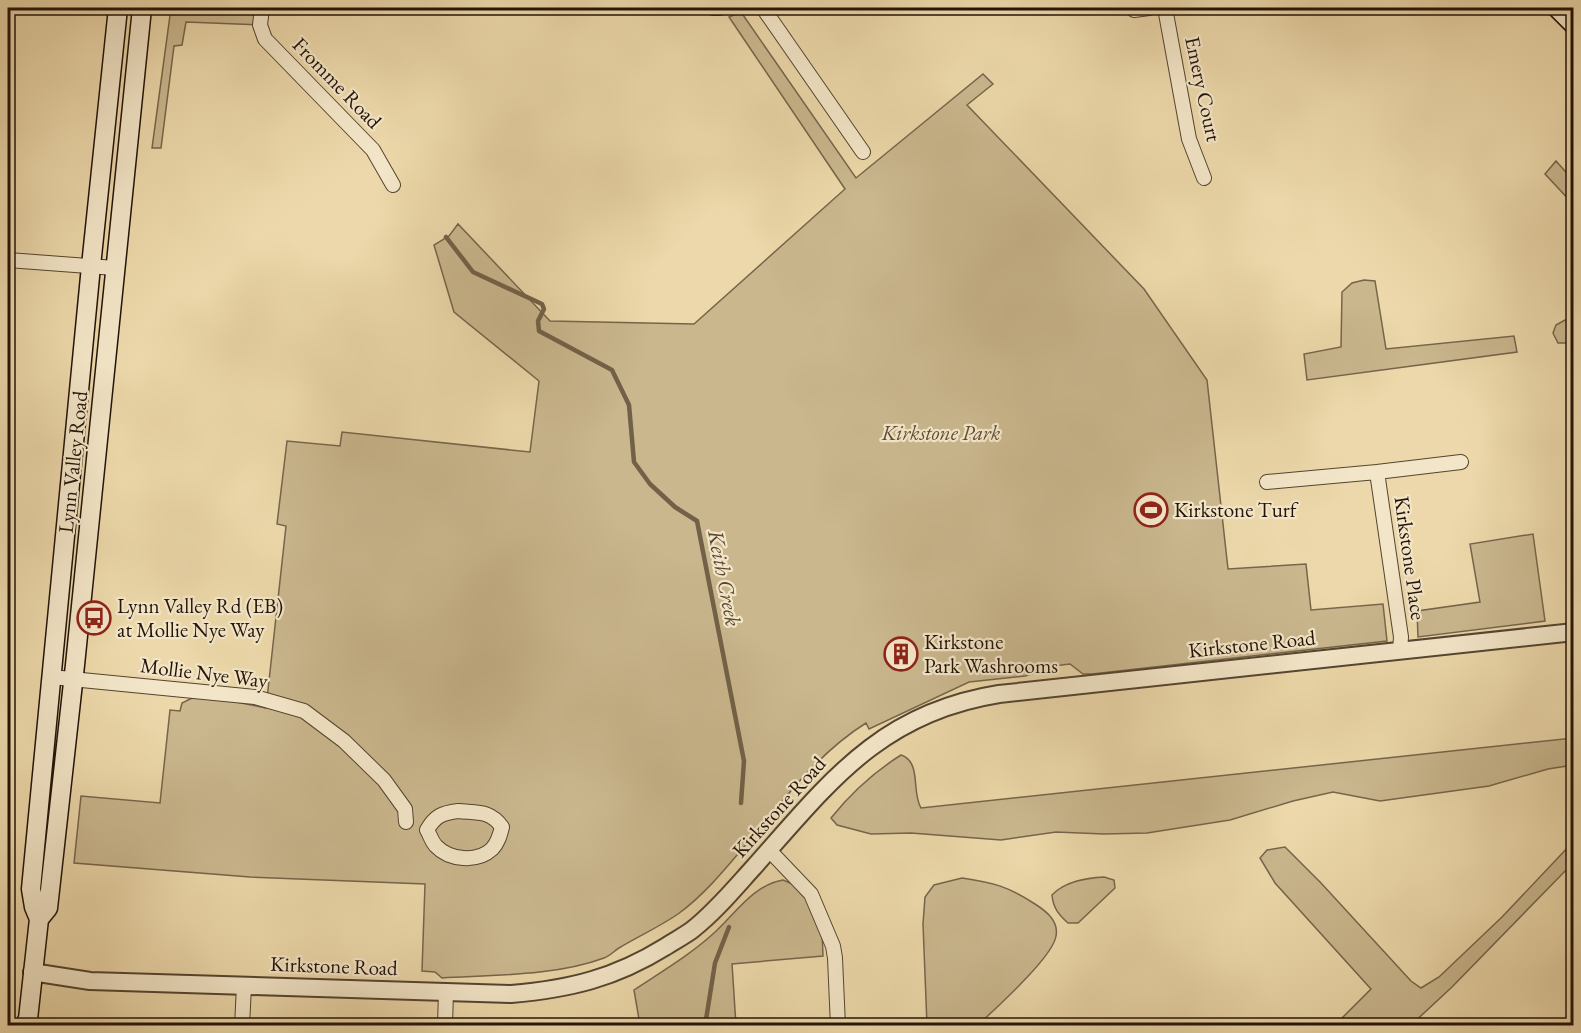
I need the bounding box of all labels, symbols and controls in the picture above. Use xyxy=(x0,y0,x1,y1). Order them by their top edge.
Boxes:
street label: Fromme Road xyxy=(287,31,388,134)
street label: Emery Court xyxy=(1179,34,1228,144)
street label: Lynn Valley Road xyxy=(52,389,93,534)
park label: Kirkstone Park xyxy=(881,419,1001,446)
sports icon: Kirkstone Turf xyxy=(1133,492,1169,528)
street label: Kirkstone Place xyxy=(1388,494,1433,622)
place label: Kirkstone Turf xyxy=(1174,496,1299,523)
water label: Keith Creek xyxy=(701,527,748,629)
place label: Lynn Valley Rd (EB) at Mollie Nye Way xyxy=(117,592,283,643)
bus stop icon: Lynn Valley Rd (EB) at Mollie Nye Way xyxy=(76,600,112,636)
street label: Kirkstone Road xyxy=(1187,623,1317,664)
place label: Kirkstone Park Washrooms xyxy=(924,628,1058,679)
building icon: Kirkstone Park Washrooms xyxy=(883,636,919,672)
street label: Mollie Nye Way xyxy=(139,651,270,694)
street label: Kirkstone Road xyxy=(726,750,832,863)
street label: Kirkstone Road xyxy=(270,950,399,981)

